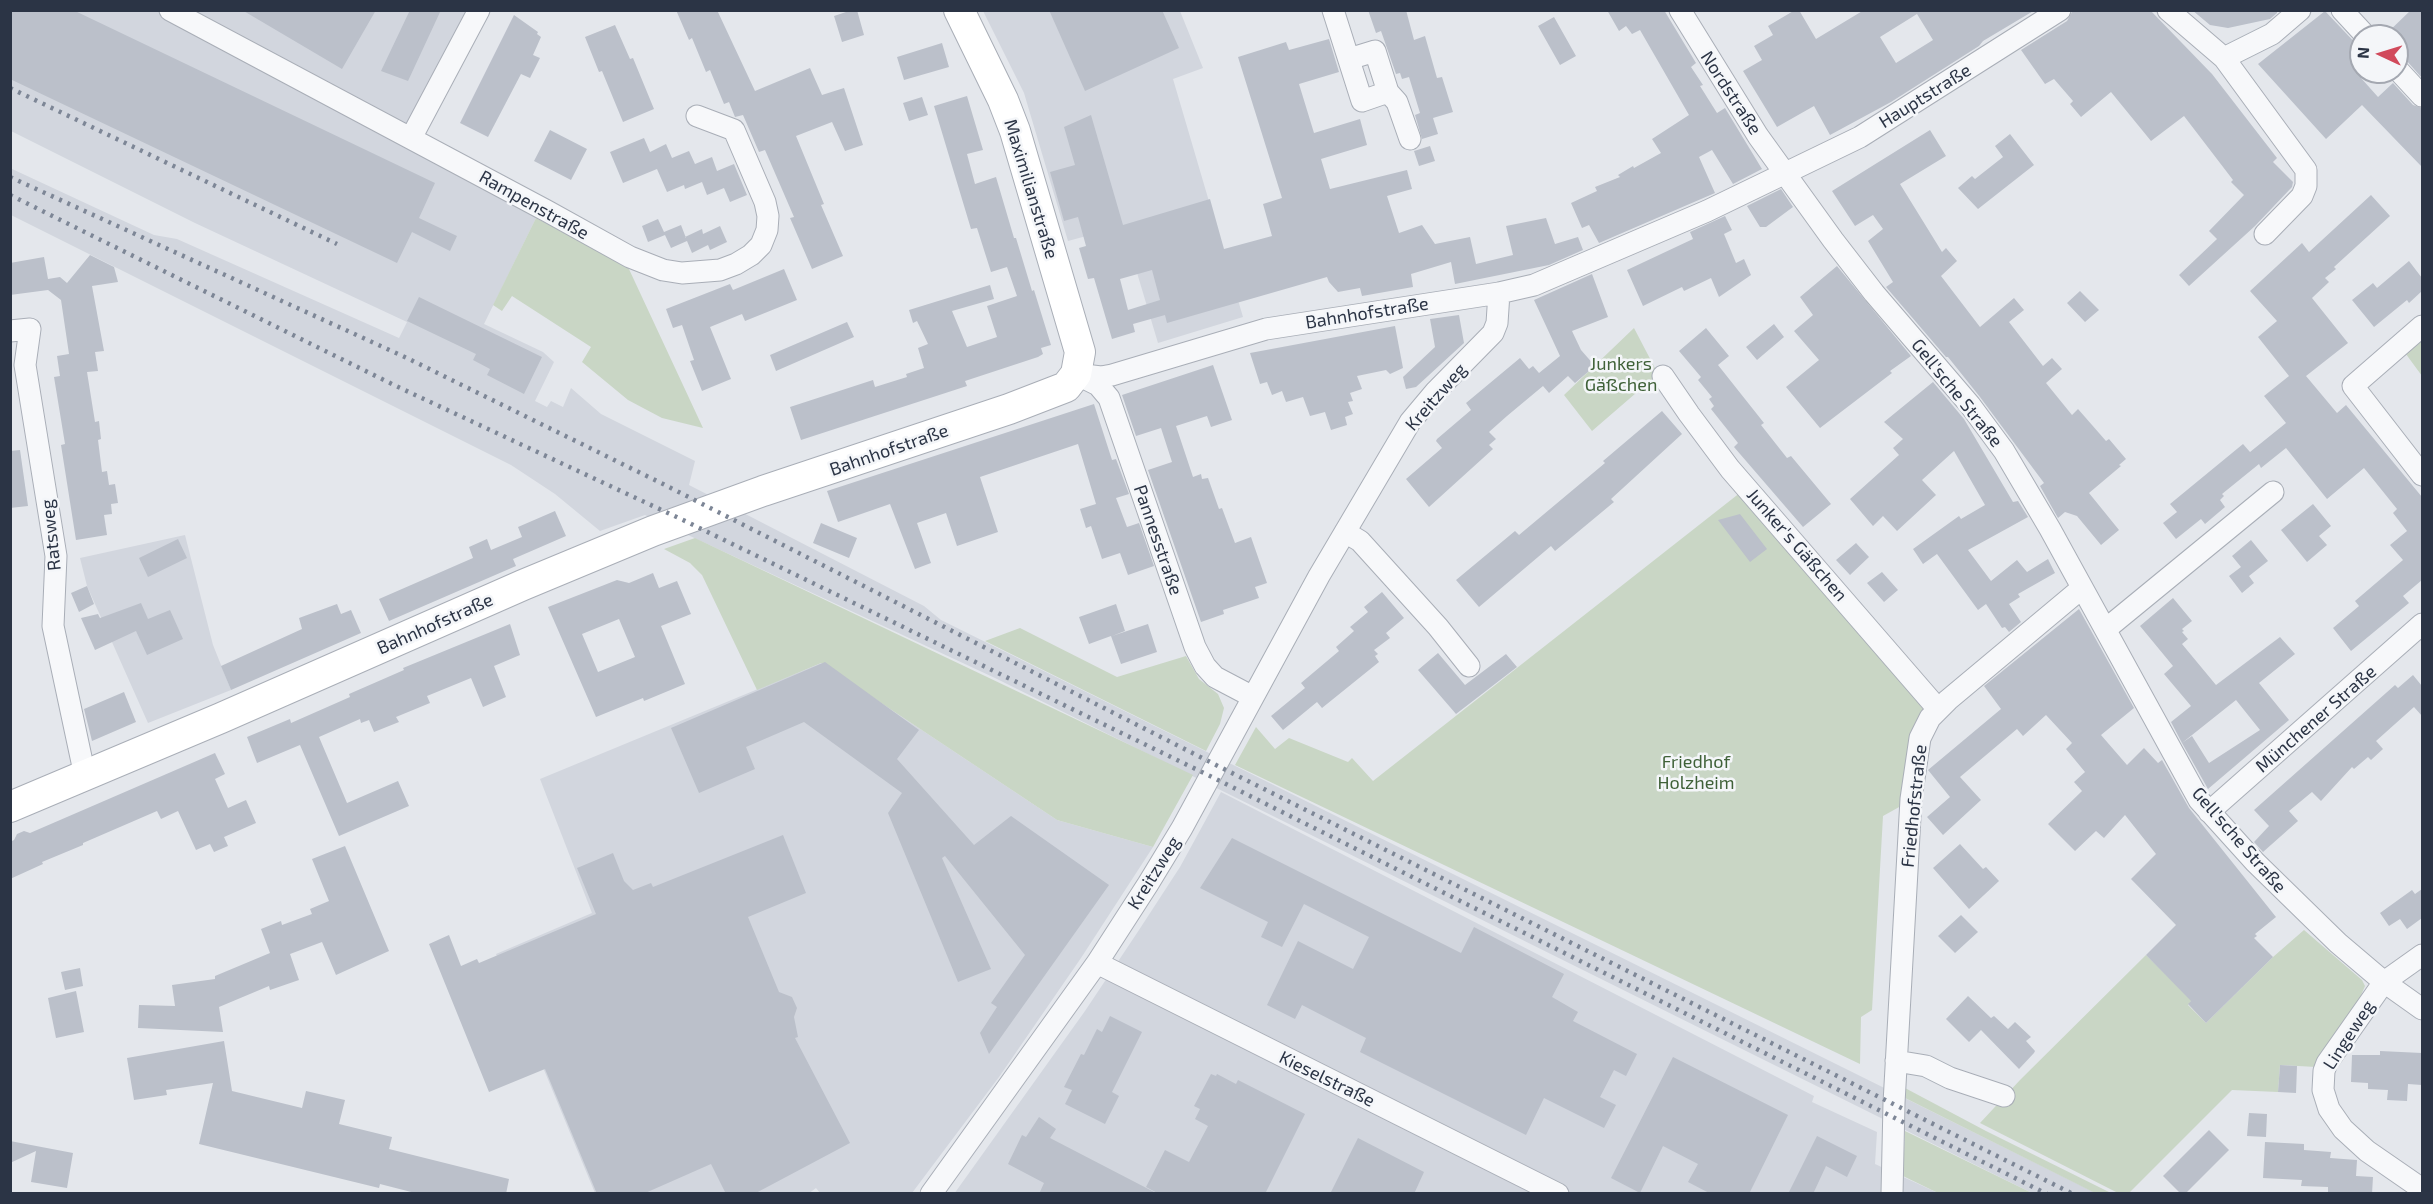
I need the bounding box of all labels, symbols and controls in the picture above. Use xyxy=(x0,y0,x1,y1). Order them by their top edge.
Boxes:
north arrow xyxy=(2349,24,2409,84)
text: N xyxy=(2353,46,2372,59)
street label: Nordstraße xyxy=(1696,47,1766,139)
street label: Hauptstraße xyxy=(1875,59,1975,133)
street label: Maximilianstraße xyxy=(999,117,1063,261)
street label: Rampenstraße xyxy=(475,166,593,244)
street label: Bahnhofstraße xyxy=(1304,293,1430,333)
street label: Gell'sche Straße xyxy=(1907,335,2007,451)
park label: Junkers Gäßchen xyxy=(1585,353,1657,395)
street label: Kreitzweg xyxy=(1401,359,1471,435)
street label: Bahnhofstraße xyxy=(827,420,951,480)
street label: Pannesstraße xyxy=(1129,482,1187,598)
street label: Junker's Gäßchen xyxy=(1742,484,1852,606)
street label: Ratsweg xyxy=(37,498,65,572)
street label: Bahnhofstraße xyxy=(374,589,496,659)
street label: Münchener Straße xyxy=(2251,661,2381,777)
street label: Friedhofstraße xyxy=(1897,743,1931,869)
park label: Friedhof Holzheim xyxy=(1657,751,1735,794)
street label: Gell'sche Straße xyxy=(2187,783,2291,897)
street label: Kreitzweg xyxy=(1123,832,1185,914)
street label: Lingeweg xyxy=(2319,996,2379,1074)
street label: Kieselstraße xyxy=(1276,1047,1378,1111)

